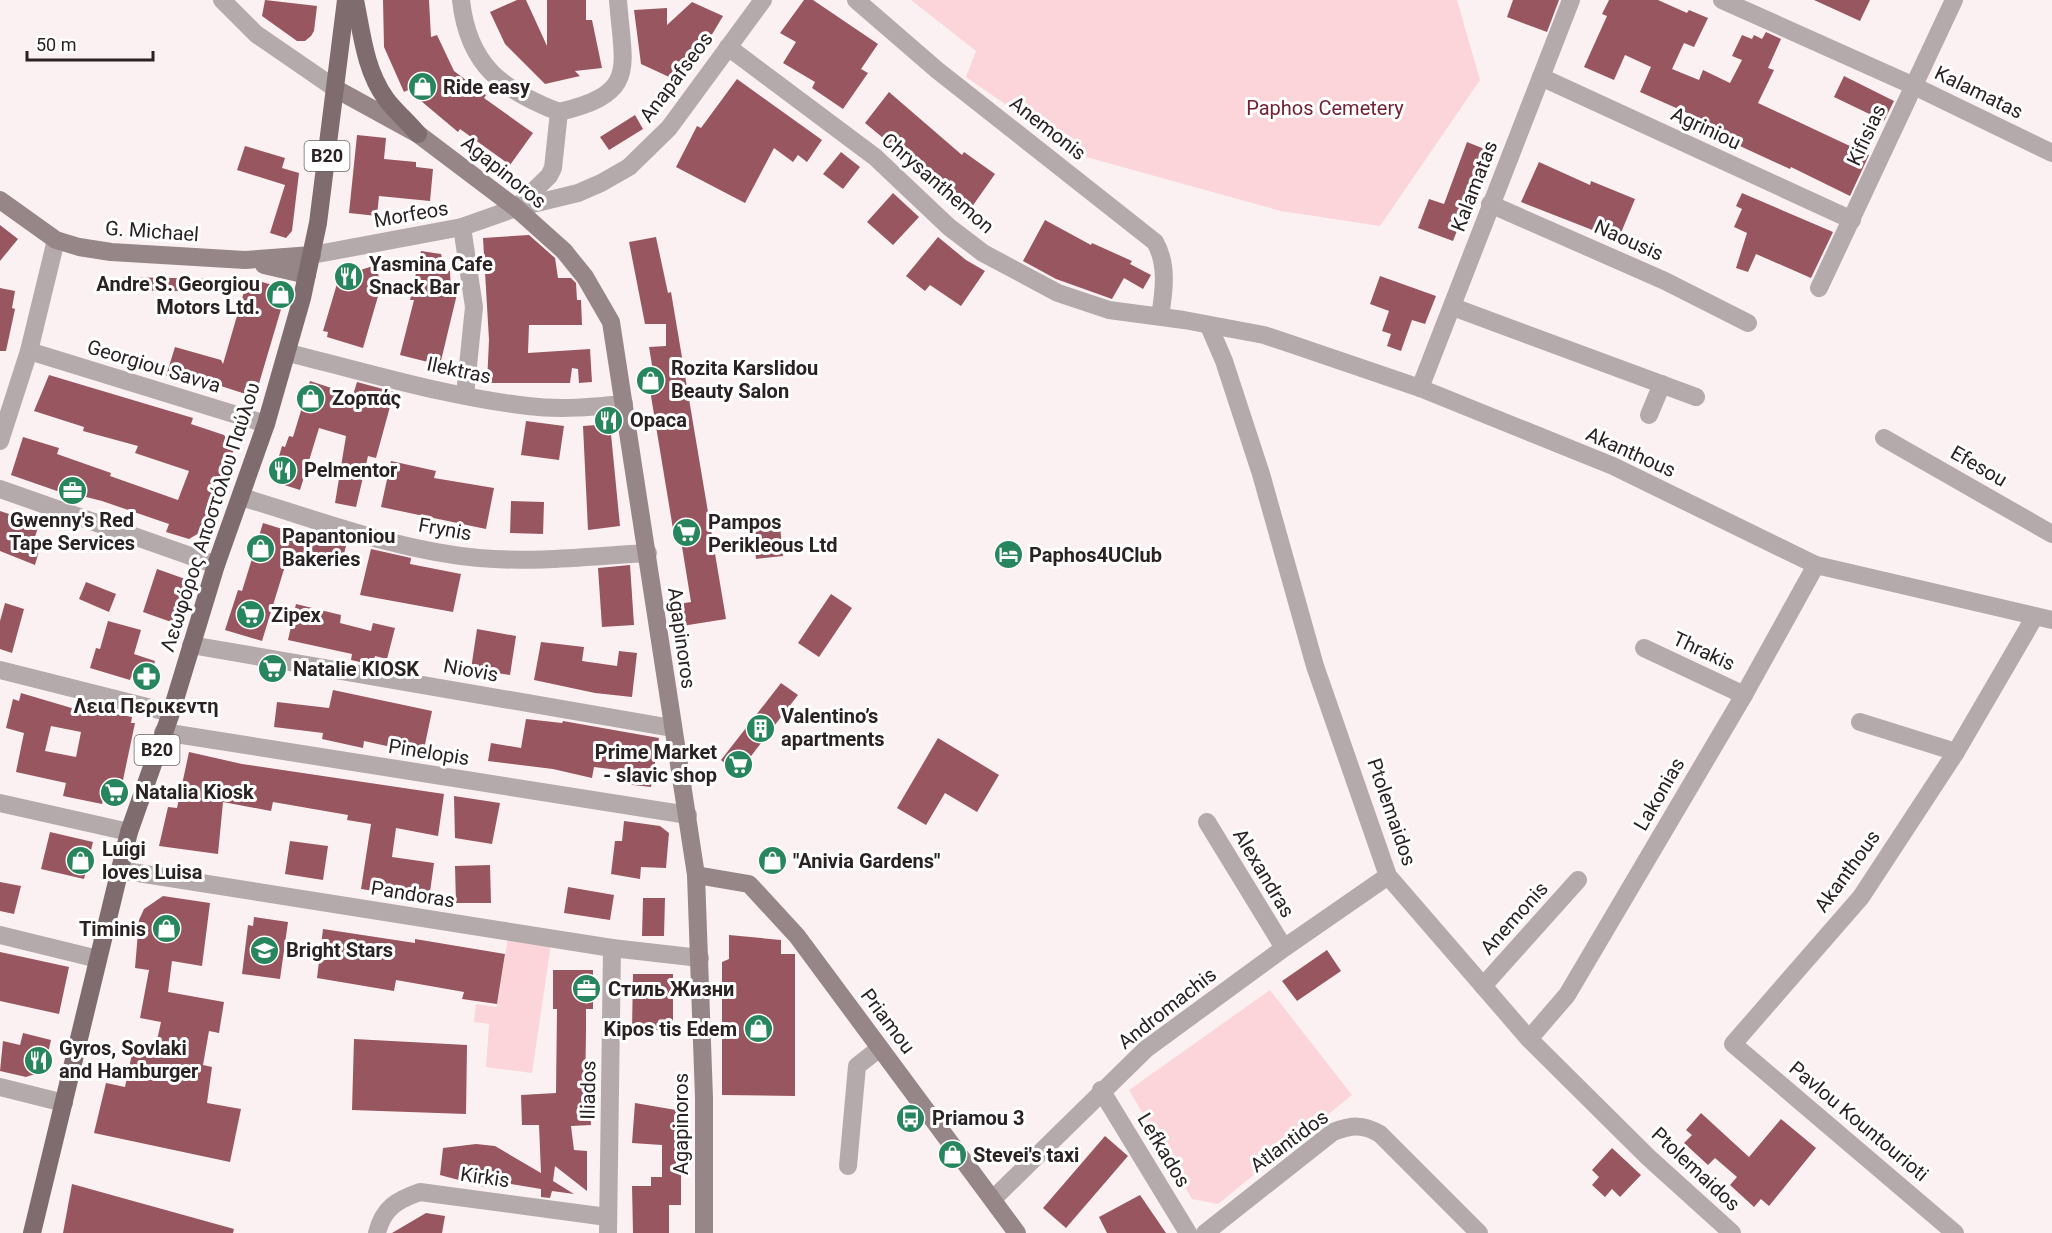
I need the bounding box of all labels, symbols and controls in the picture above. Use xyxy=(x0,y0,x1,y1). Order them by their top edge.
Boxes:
scale bar xyxy=(27,24,153,62)
street label: Anapafseos xyxy=(634,27,718,127)
text: 50 m xyxy=(36,34,76,55)
street label: Kalamatas xyxy=(1931,60,2027,124)
shop icon: Ride easy xyxy=(406,71,438,103)
place label: Ride easy xyxy=(443,75,531,99)
street label: Anemonis xyxy=(1005,91,1091,165)
park label: Paphos Cemetery xyxy=(1246,96,1404,120)
street label: Agriniou xyxy=(1667,101,1745,155)
street label: Kifisias xyxy=(1841,101,1891,169)
street label: Chrysanthemon xyxy=(877,128,999,238)
street label: Agapinoros xyxy=(457,131,551,213)
street label: Kalamatas xyxy=(1446,137,1502,235)
road number: B20 xyxy=(304,141,350,171)
street label: Morfeos xyxy=(372,196,450,232)
street label: Naousis xyxy=(1591,214,1667,266)
street label: G. Michael xyxy=(104,216,200,246)
place label: Yasmina Cafe Snack Bar xyxy=(369,252,493,299)
restaurant icon: Yasmina Cafe Snack Bar xyxy=(332,260,364,292)
place label: Andre S. Georgiou Motors Ltd. xyxy=(96,272,260,319)
shop icon: Andre S. Georgiou Motors Ltd. xyxy=(265,279,297,311)
street label: Georgiou Savva xyxy=(84,334,224,398)
street label: Ilektras xyxy=(425,351,493,389)
place label: Rozita Karslidou Beauty Salon xyxy=(671,356,818,403)
shop icon: Rozita Karslidou Beauty Salon xyxy=(634,364,666,396)
street label: Λεωφόρος Αποστόλου Παύλου xyxy=(155,379,265,655)
shop icon: Ζορπάς xyxy=(295,382,327,414)
place label: Ζορπάς xyxy=(332,386,401,410)
restaurant icon: Opaca xyxy=(593,404,625,436)
place label: Opaca xyxy=(630,408,687,432)
street label: Akanthous xyxy=(1583,422,1679,482)
street label: Efesou xyxy=(1946,440,2012,492)
restaurant icon: Pelmentor xyxy=(267,454,299,486)
place label: Pelmentor xyxy=(304,458,398,482)
office icon: Gwenny's Red Tape Services xyxy=(56,474,88,506)
place label: Gwenny's Red Tape Services xyxy=(9,508,135,555)
place label: Pampos Perikleous Ltd xyxy=(708,510,838,557)
street label: Frynis xyxy=(417,513,473,545)
supermarket icon: Pampos Perikleous Ltd xyxy=(671,517,703,549)
place label: Papantoniou Bakeries xyxy=(282,524,395,571)
shop icon: Papantoniou Bakeries xyxy=(245,532,277,564)
hotel icon: Paphos4UClub xyxy=(992,539,1024,571)
place label: Paphos4UClub xyxy=(1029,543,1162,567)
street label: Agapinoros xyxy=(663,586,701,690)
supermarket icon: Zipex xyxy=(234,599,266,631)
place label: Zipex xyxy=(271,603,321,627)
street label: Thrakis xyxy=(1669,626,1739,676)
supermarket icon: Natalie KIOSK xyxy=(256,653,288,685)
street label: Niovis xyxy=(442,653,500,687)
place label: Natalie KIOSK xyxy=(293,657,419,681)
pharmacy icon: Λεια Περικεντη xyxy=(130,660,162,692)
place label: Λεια Περικεντη xyxy=(73,694,219,718)
place label: Valentino’s apartments xyxy=(781,704,885,751)
building icon: Valentino’s apartments xyxy=(744,712,776,744)
street label: Pinelopis xyxy=(387,734,471,770)
road number: B20 xyxy=(134,735,180,765)
place label: Prime Market - slavic shop xyxy=(595,740,717,787)
supermarket icon: Prime Market - slavic shop xyxy=(722,748,754,780)
street label: Lakonias xyxy=(1629,753,1689,835)
street label: Ptolemaidos xyxy=(1362,755,1422,869)
supermarket icon: Natalia Kiosk xyxy=(98,776,130,808)
place label: Natalia Kiosk xyxy=(135,780,254,804)
street label: Alexandras xyxy=(1228,824,1300,922)
street label: Akanthous xyxy=(1809,825,1885,917)
place label: Luigi loves Luisa xyxy=(102,837,203,884)
shop icon: Luigi loves Luisa xyxy=(65,844,97,876)
shop icon: "Anivia Gardens" xyxy=(756,845,788,877)
place label: "Anivia Gardens" xyxy=(793,849,940,873)
street label: Pandoras xyxy=(369,876,457,912)
street label: Anemonis xyxy=(1475,877,1553,959)
shop icon: Timinis xyxy=(151,913,183,945)
place label: Timinis xyxy=(79,917,146,941)
school or university icon: Bright Stars xyxy=(249,934,281,966)
place label: Bright Stars xyxy=(286,938,393,962)
street label: Andromachis xyxy=(1113,962,1221,1054)
office icon: Стиль Жизни xyxy=(571,973,603,1005)
place label: Стиль Жизни xyxy=(608,977,734,1001)
street label: Priamou xyxy=(856,984,920,1058)
shop icon: Kipos tis Edem xyxy=(742,1013,774,1045)
place label: Kipos tis Edem xyxy=(603,1017,737,1041)
place label: Gyros, Sovlaki and Hamburger xyxy=(59,1036,199,1083)
restaurant icon: Gyros, Sovlaki and Hamburger xyxy=(22,1044,54,1076)
street label: Pavlou Kountourioti xyxy=(1785,1056,1933,1186)
street label: Iliados xyxy=(575,1060,601,1120)
street label: Agapinoros xyxy=(669,1073,693,1175)
bus stop icon: Priamou 3 xyxy=(895,1102,927,1134)
street label: Atlantidos xyxy=(1245,1105,1333,1177)
place label: Priamou 3 xyxy=(932,1106,1024,1130)
street label: Lefkados xyxy=(1133,1109,1195,1191)
street label: Ptolemaidos xyxy=(1647,1122,1745,1216)
shop icon: Stevei's taxi xyxy=(936,1139,968,1171)
place label: Stevei's taxi xyxy=(973,1143,1079,1167)
street label: Kirkis xyxy=(459,1162,511,1192)

